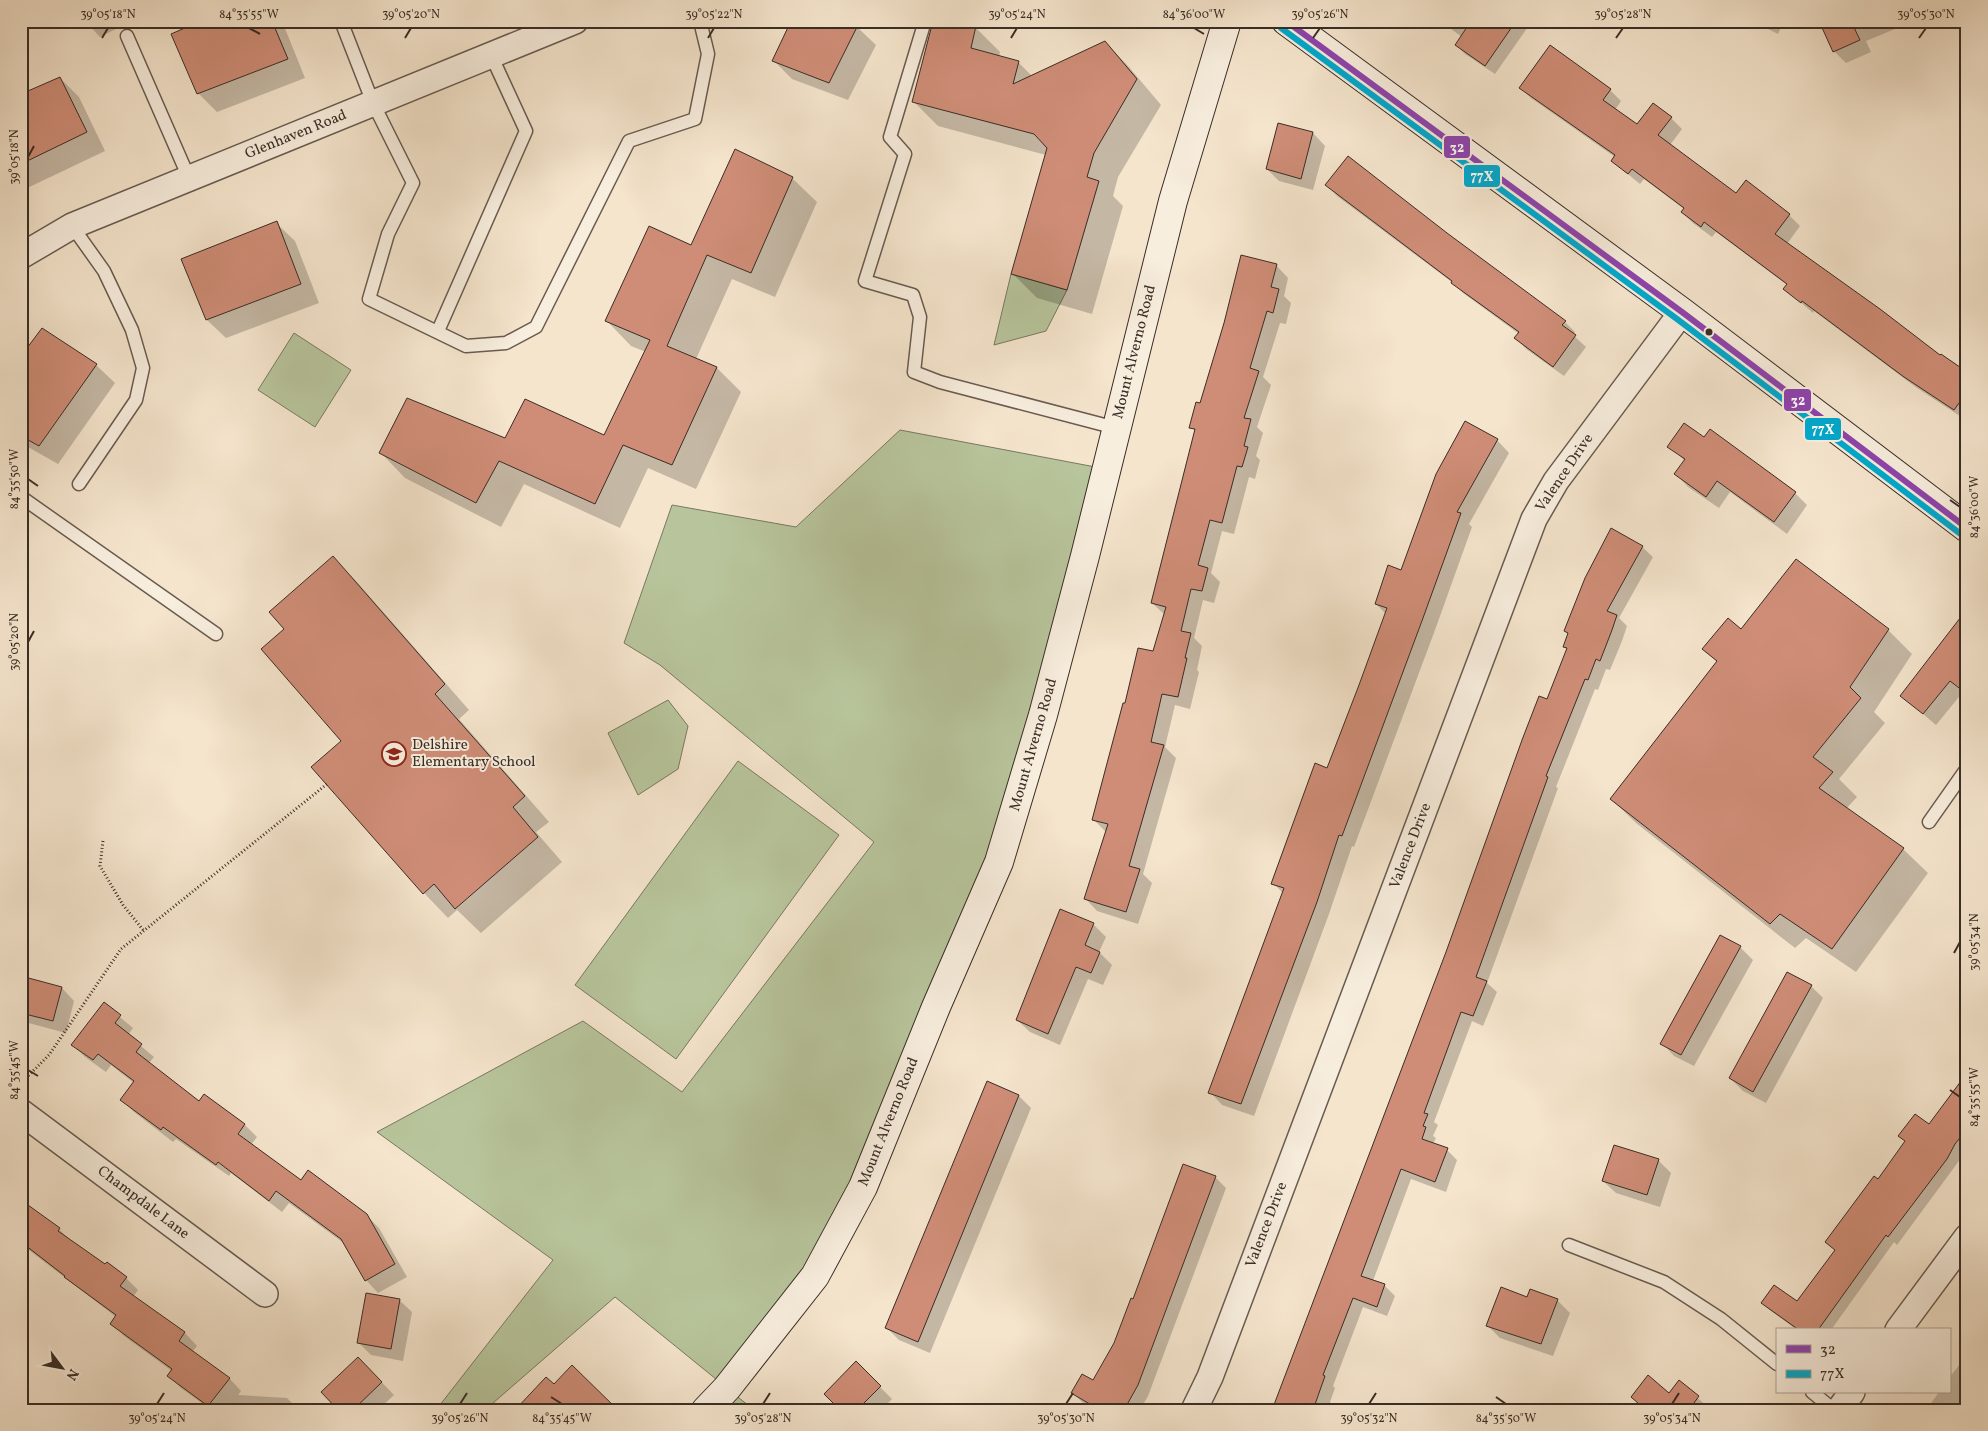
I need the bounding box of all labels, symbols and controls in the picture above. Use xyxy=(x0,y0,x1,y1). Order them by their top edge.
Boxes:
text: 39°05'18"N xyxy=(80,7,136,23)
text: 84°35'55"W xyxy=(219,7,279,23)
text: 39°05'20"N xyxy=(382,7,440,23)
text: 39°05'22"N xyxy=(686,7,743,23)
text: 39°05'24"N xyxy=(988,7,1046,23)
text: 84°36'00"W xyxy=(1163,7,1225,23)
text: 39°05'26"N xyxy=(1292,7,1348,23)
text: 39°05'28"N xyxy=(1595,7,1652,23)
text: 39°05'30"N xyxy=(1897,7,1955,23)
street label: Glenhaven Road xyxy=(242,105,350,165)
text: 39°05'18"N xyxy=(7,129,23,185)
line badge: 32 xyxy=(1443,135,1471,159)
text: 32 xyxy=(1450,139,1464,158)
line badge: 77X xyxy=(1463,164,1501,188)
text: 77X xyxy=(1470,168,1494,187)
street label: Mount Alverno Road xyxy=(1108,283,1162,421)
unlabelled marker xyxy=(1704,327,1714,337)
line badge: 32 xyxy=(1783,388,1812,412)
text: 32 xyxy=(1791,392,1805,411)
line badge: 77X xyxy=(1804,417,1842,441)
text: 77X xyxy=(1811,421,1835,440)
street label: Valence Drive xyxy=(1531,430,1599,516)
text: 84°35'50"W xyxy=(7,449,23,509)
text: 84°36'00"W xyxy=(1967,476,1983,538)
text: 39°05'20"N xyxy=(7,613,23,671)
street label: Mount Alverno Road xyxy=(1005,676,1063,814)
place label: Delshire Elementary School xyxy=(412,735,535,773)
school or university icon: Delshire Elementary School xyxy=(381,741,407,767)
street label: Valence Drive xyxy=(1385,800,1437,892)
text: 39°05'34"N xyxy=(1967,913,1983,971)
text: 84°35'45"W xyxy=(7,1040,23,1100)
street label: Mount Alverno Road xyxy=(854,1054,924,1190)
text: 84°35'55"W xyxy=(1967,1067,1983,1127)
street label: Champdale Lane xyxy=(93,1161,193,1245)
street label: Valence Drive xyxy=(1241,1179,1293,1271)
legend xyxy=(1776,1328,1950,1394)
text: 32 xyxy=(1820,1340,1836,1361)
north arrow xyxy=(38,1344,88,1394)
text: 77X xyxy=(1820,1364,1845,1385)
text: N xyxy=(61,1365,83,1383)
text: 39°05'24"N xyxy=(128,1411,186,1427)
text: 39°05'26"N xyxy=(432,1411,488,1427)
text: 84°35'45"W xyxy=(532,1411,592,1427)
text: 39°05'28"N xyxy=(735,1411,792,1427)
text: 39°05'30"N xyxy=(1037,1411,1095,1427)
text: 39°05'32"N xyxy=(1341,1411,1397,1427)
text: 84°35'50"W xyxy=(1476,1411,1536,1427)
text: 39°05'34"N xyxy=(1643,1411,1701,1427)

